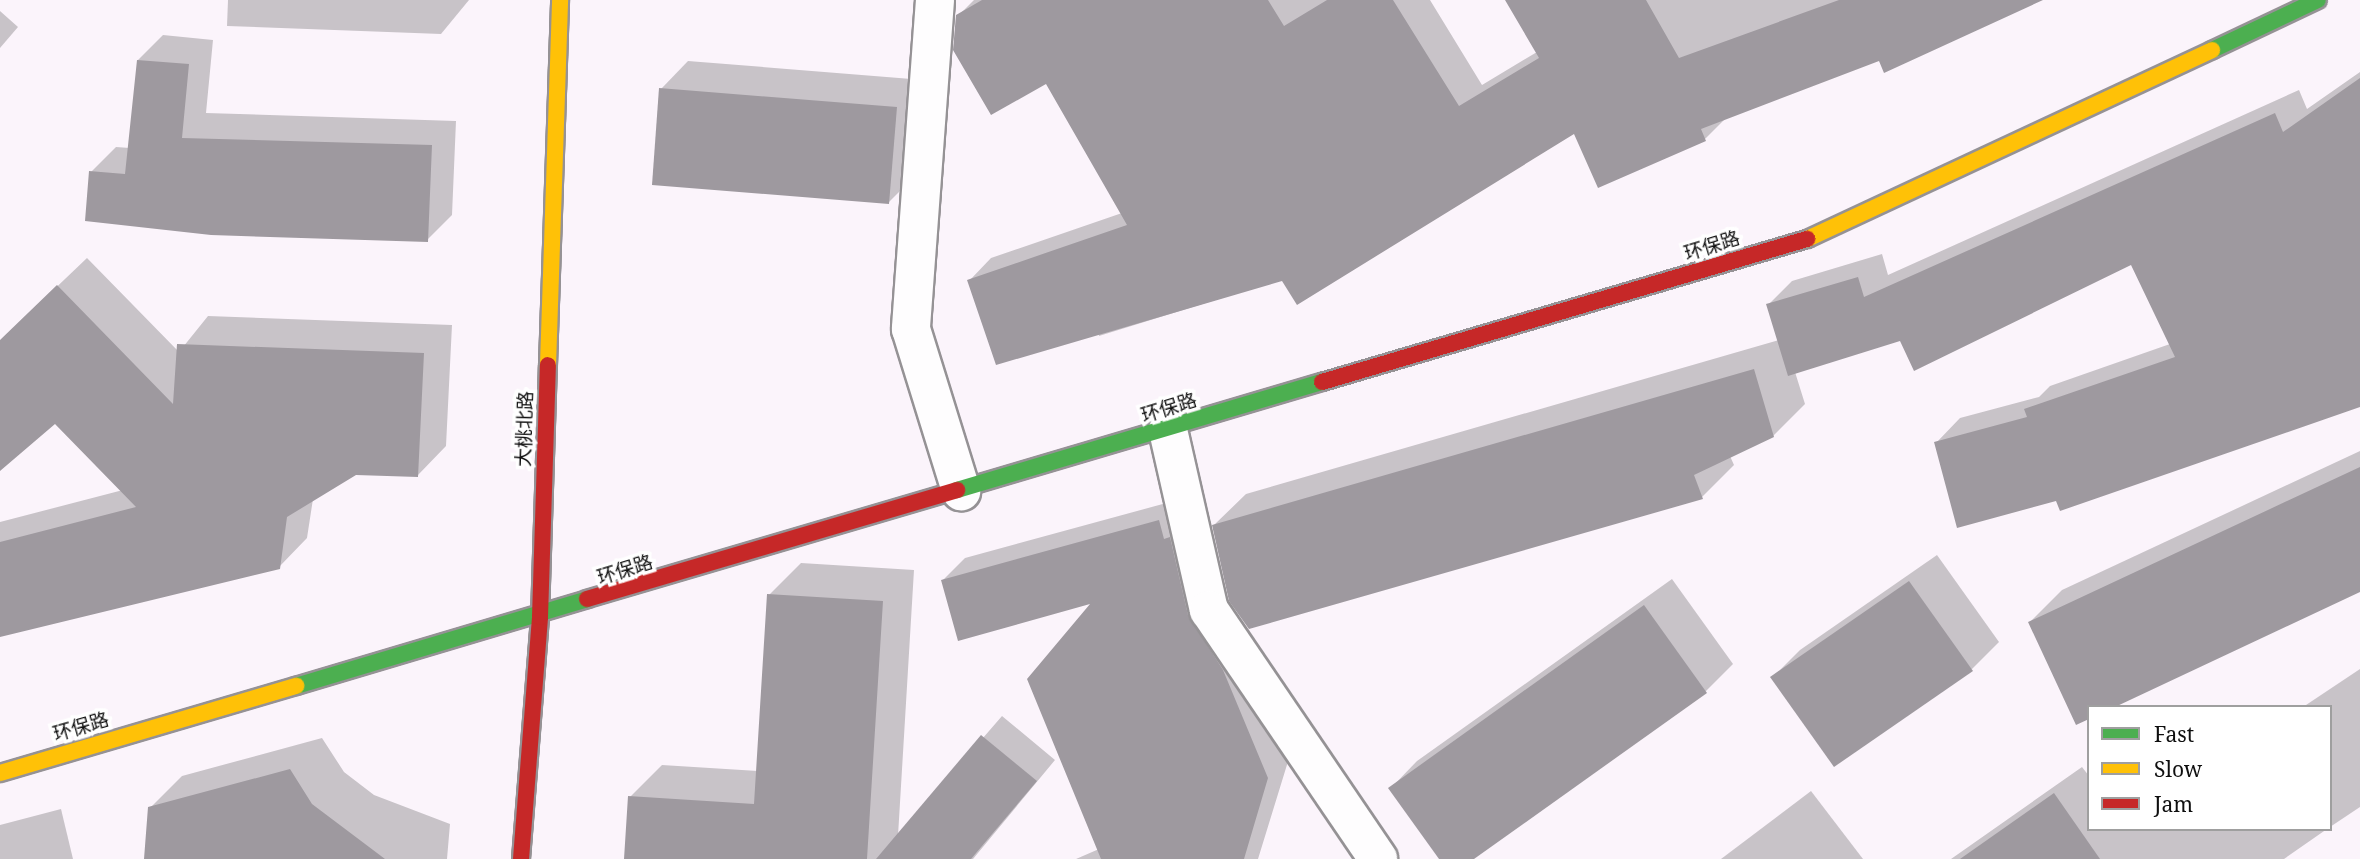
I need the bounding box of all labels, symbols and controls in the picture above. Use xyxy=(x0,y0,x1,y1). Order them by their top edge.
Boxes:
street label: 环保路 xyxy=(1681,227,1743,265)
street label: 环保路 xyxy=(1138,389,1200,427)
street label: 大桃北路 xyxy=(512,391,538,467)
street label: 环保路 xyxy=(594,551,656,589)
legend xyxy=(2087,705,2332,831)
street label: 环保路 xyxy=(50,708,112,746)
text: Fast xyxy=(2154,720,2194,748)
text: Slow xyxy=(2154,755,2202,783)
text: Jam xyxy=(2154,790,2193,818)

